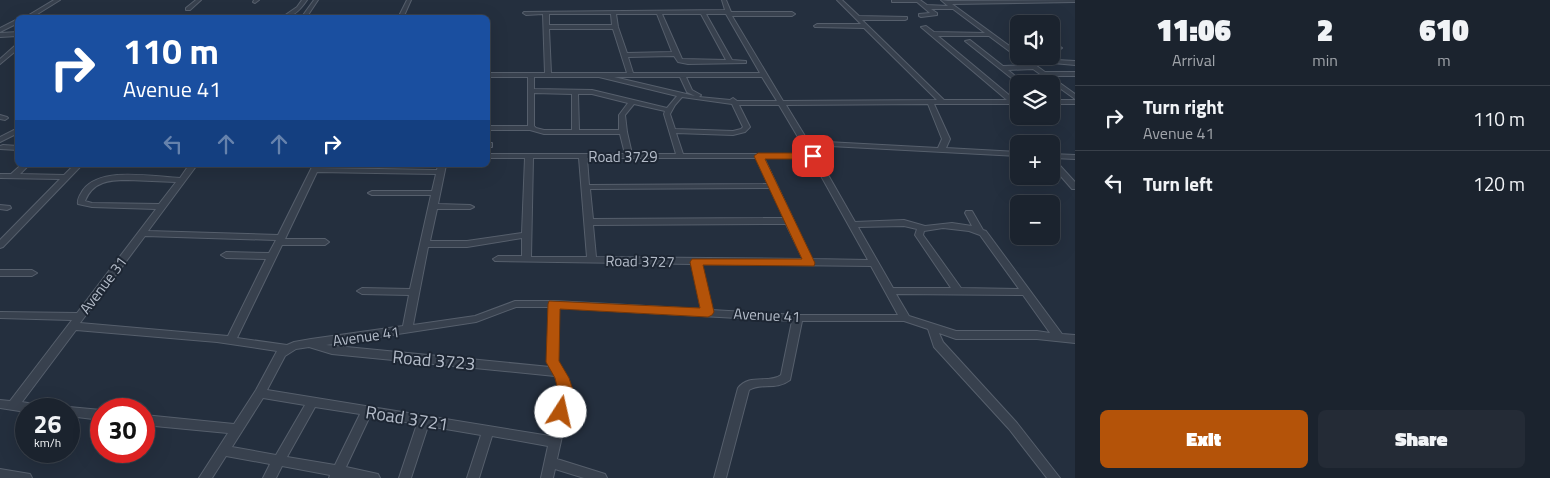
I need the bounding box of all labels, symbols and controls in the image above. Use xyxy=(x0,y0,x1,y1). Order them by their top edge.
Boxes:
text: 11:06 xyxy=(1156,7,1231,53)
text: 2 xyxy=(1317,7,1333,53)
text: 610 xyxy=(1419,7,1469,53)
map controls xyxy=(1010,15,1060,245)
button: sound xyxy=(1010,15,1060,65)
text: 110 m xyxy=(123,24,219,78)
icon: right xyxy=(40,35,105,100)
text: Arrival xyxy=(1172,48,1215,72)
text: min xyxy=(1312,48,1338,72)
text: m xyxy=(1437,48,1451,72)
text: Avenue 41 xyxy=(123,72,221,106)
button: layers xyxy=(1010,75,1060,125)
text: Turn right xyxy=(1143,92,1224,121)
icon: right xyxy=(1100,104,1128,132)
text: 110 m xyxy=(1473,104,1525,133)
text: Avenue 41 xyxy=(1143,121,1215,145)
icon: left xyxy=(159,130,187,158)
icon: ahead xyxy=(212,130,240,158)
icon: ahead xyxy=(265,130,293,158)
icon: right xyxy=(318,130,346,158)
pin xyxy=(792,135,834,177)
button: + xyxy=(1010,135,1060,185)
icon: arrive xyxy=(799,142,827,170)
street label: Road 3729 xyxy=(588,145,658,168)
icon: left xyxy=(1100,169,1128,197)
text: Turn left xyxy=(1143,169,1213,198)
text: 120 m xyxy=(1473,169,1525,198)
button: − xyxy=(1010,195,1060,245)
street label: Road 3727 xyxy=(605,249,675,273)
street label: Avenue 31 xyxy=(74,251,132,319)
street label: Avenue 41 xyxy=(733,302,801,328)
street label: Avenue 41 xyxy=(331,320,401,352)
street label: Road 3723 xyxy=(391,343,477,377)
position arrow xyxy=(534,385,586,437)
speed limit sign: 30 xyxy=(90,398,155,463)
street label: Road 3721 xyxy=(364,398,450,438)
text: 26 xyxy=(33,405,62,443)
button: Exit xyxy=(1100,410,1308,468)
button: Share xyxy=(1318,410,1525,468)
text: km/h xyxy=(34,433,61,452)

